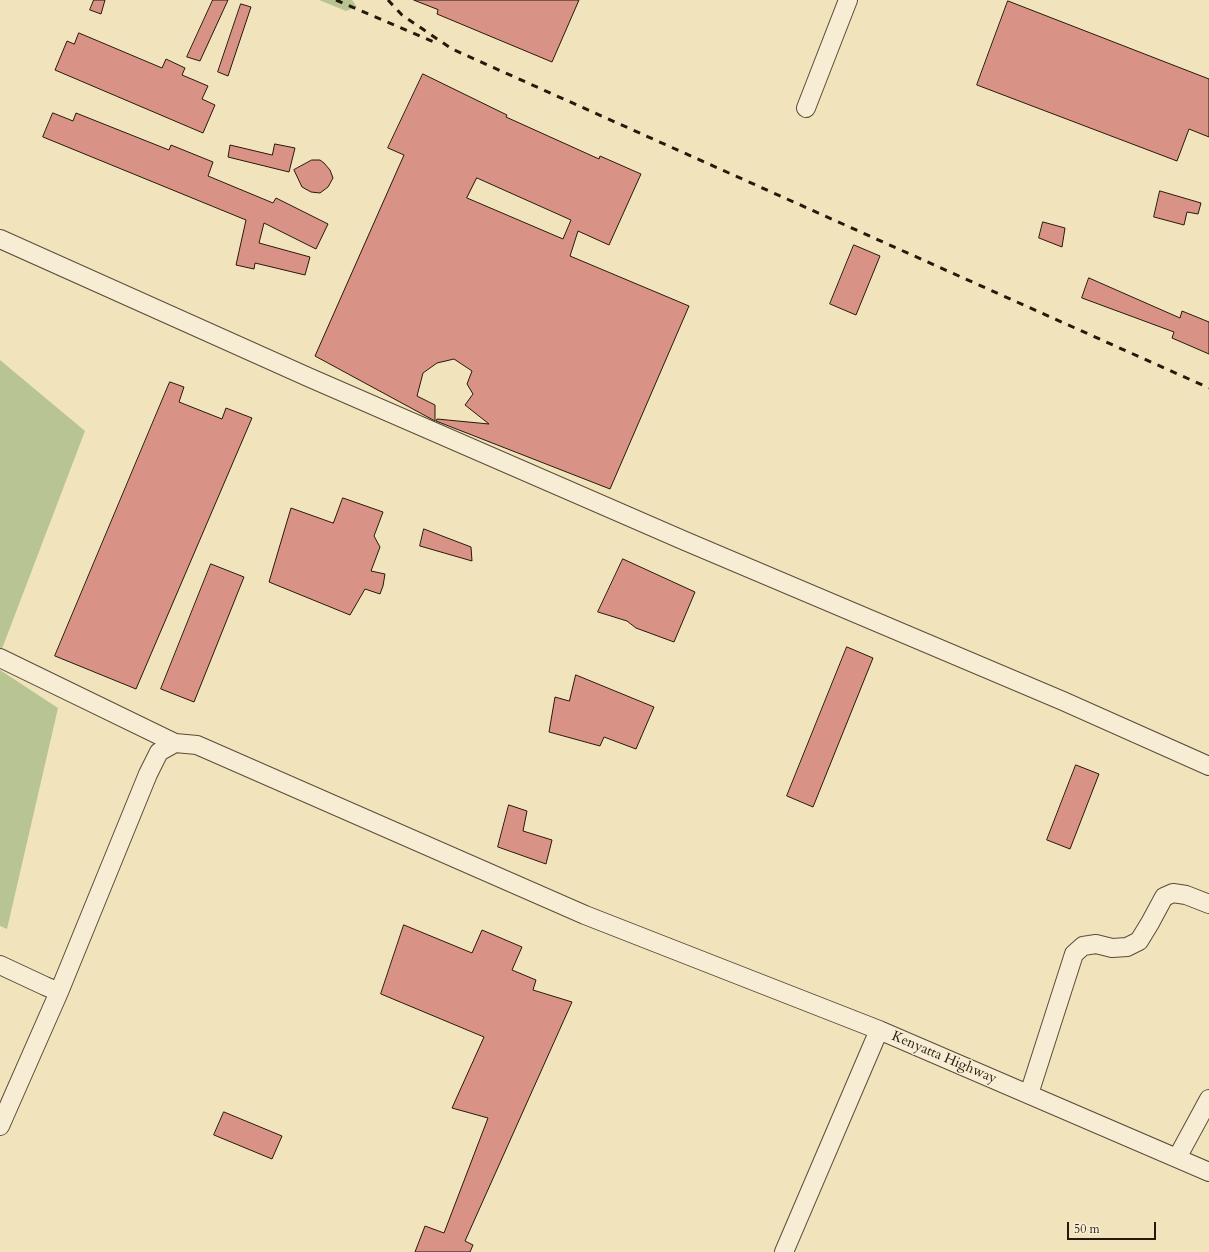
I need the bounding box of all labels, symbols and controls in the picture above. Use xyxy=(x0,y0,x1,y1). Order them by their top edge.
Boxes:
street label: Kenyatta Highway xyxy=(889,1028,999,1088)
scale bar xyxy=(1069,1214,1158,1240)
text: 50 m xyxy=(1074,1221,1100,1237)

